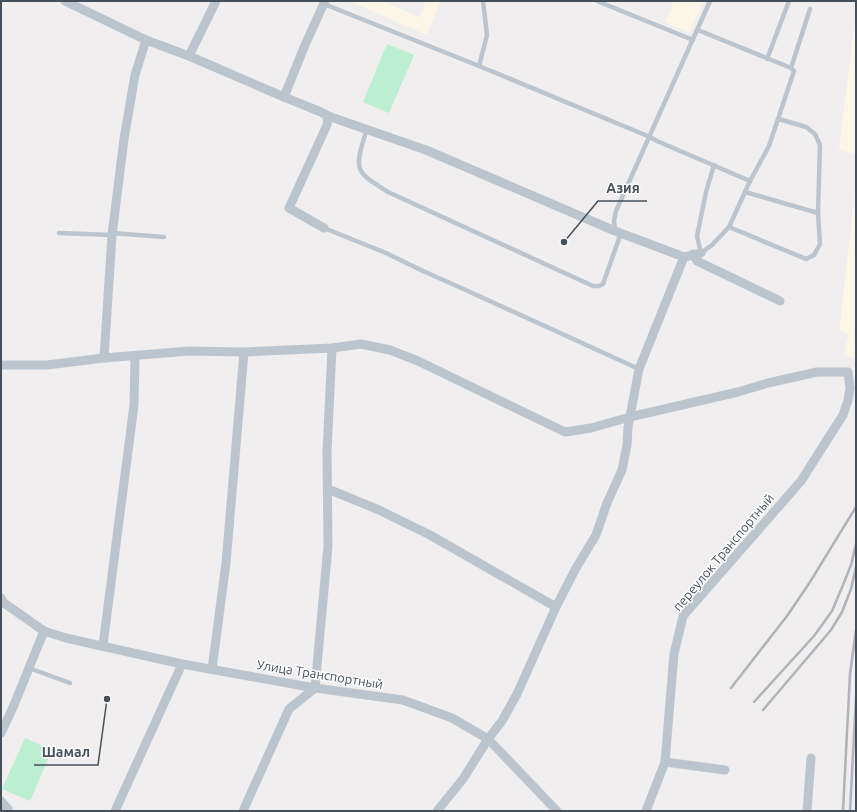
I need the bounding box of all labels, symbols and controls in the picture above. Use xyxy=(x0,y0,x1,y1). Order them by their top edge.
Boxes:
callout: Азия xyxy=(598,175,647,201)
text: Азия xyxy=(606,180,640,196)
street label: переулок Транспортный xyxy=(670,491,776,613)
street label: Улица Транспортный xyxy=(256,657,384,691)
callout: Шамал xyxy=(34,739,98,765)
text: Шамал xyxy=(42,744,90,760)

